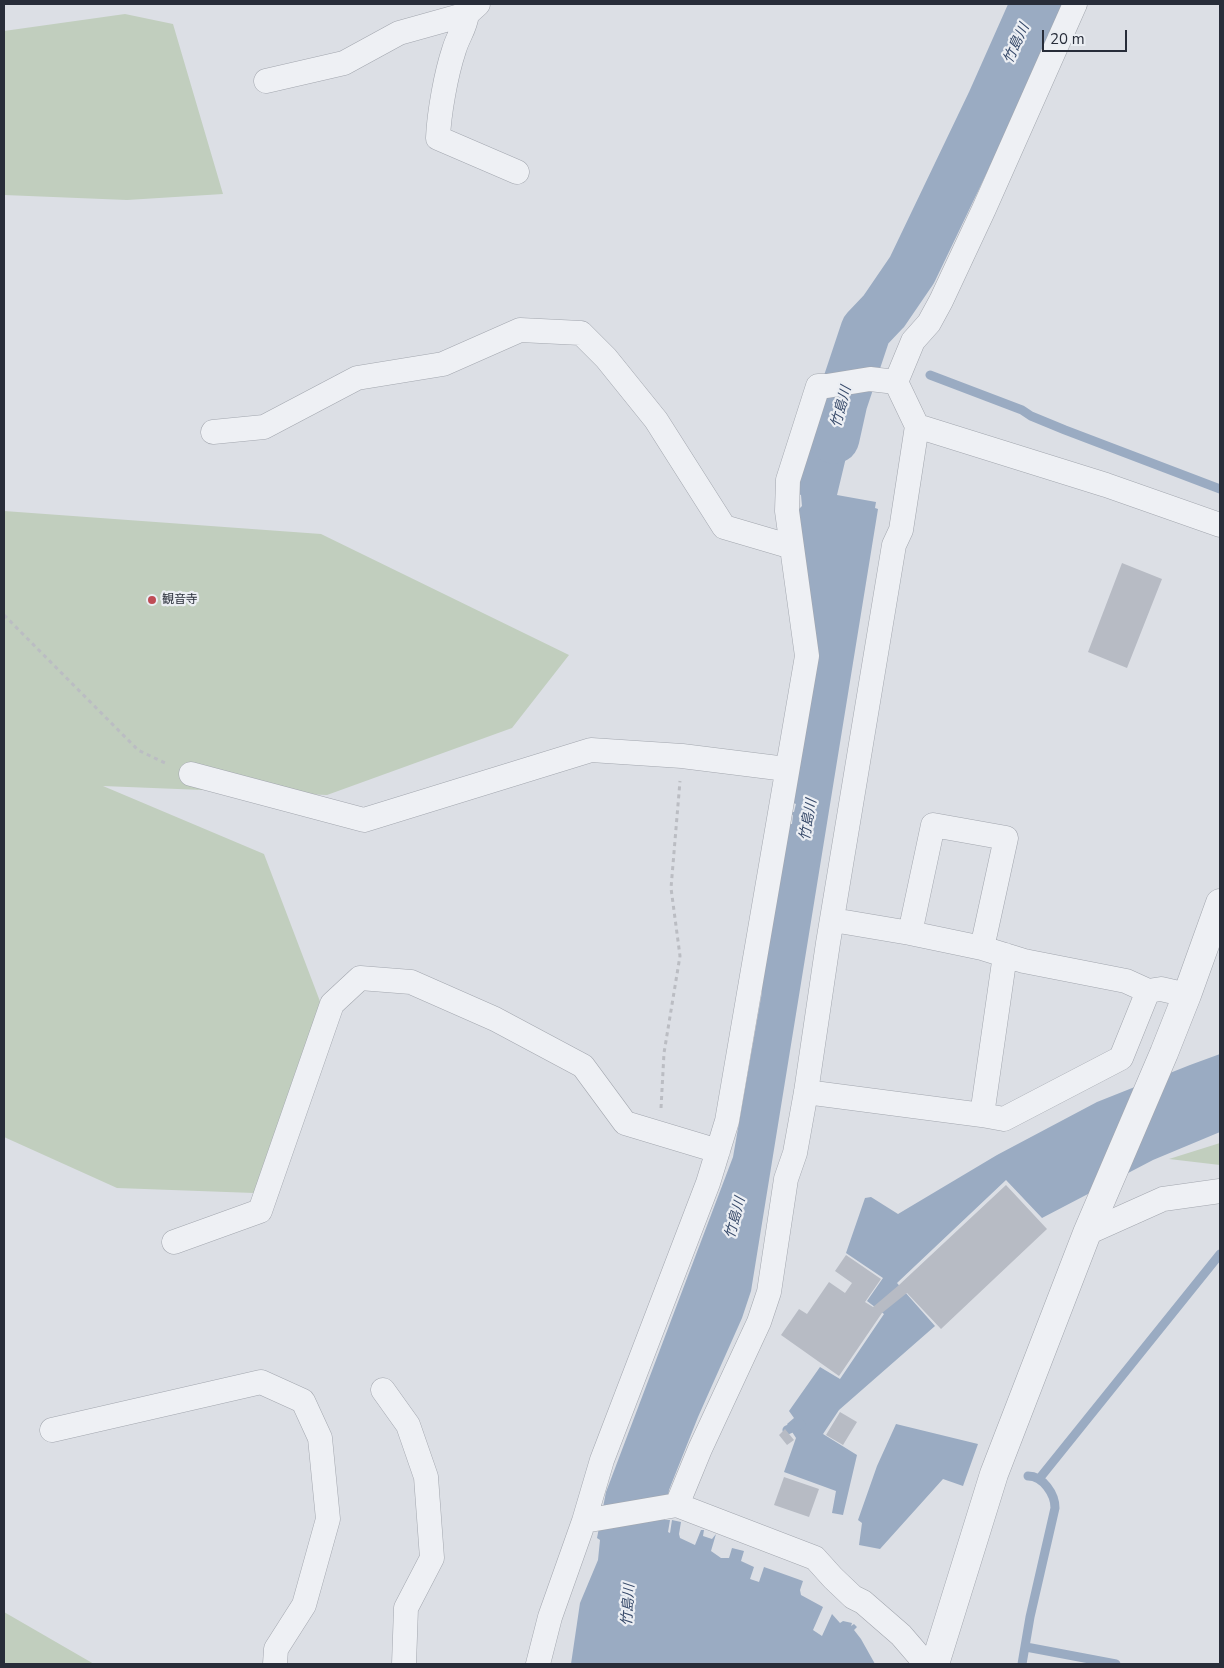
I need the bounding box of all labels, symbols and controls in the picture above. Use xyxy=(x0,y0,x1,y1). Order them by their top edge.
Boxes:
scale bar xyxy=(1044,20,1129,52)
water label: 竹島川 xyxy=(1001,21,1033,67)
text: 20 m xyxy=(1050,29,1085,49)
water label: 竹島川 xyxy=(828,385,856,429)
place label: 観音寺 xyxy=(162,593,198,607)
marker: 観音寺 xyxy=(146,594,158,606)
water label: 竹島川 xyxy=(797,798,821,842)
water label: 竹島川 xyxy=(722,1196,750,1240)
water label: 竹島川 xyxy=(619,1583,639,1627)

